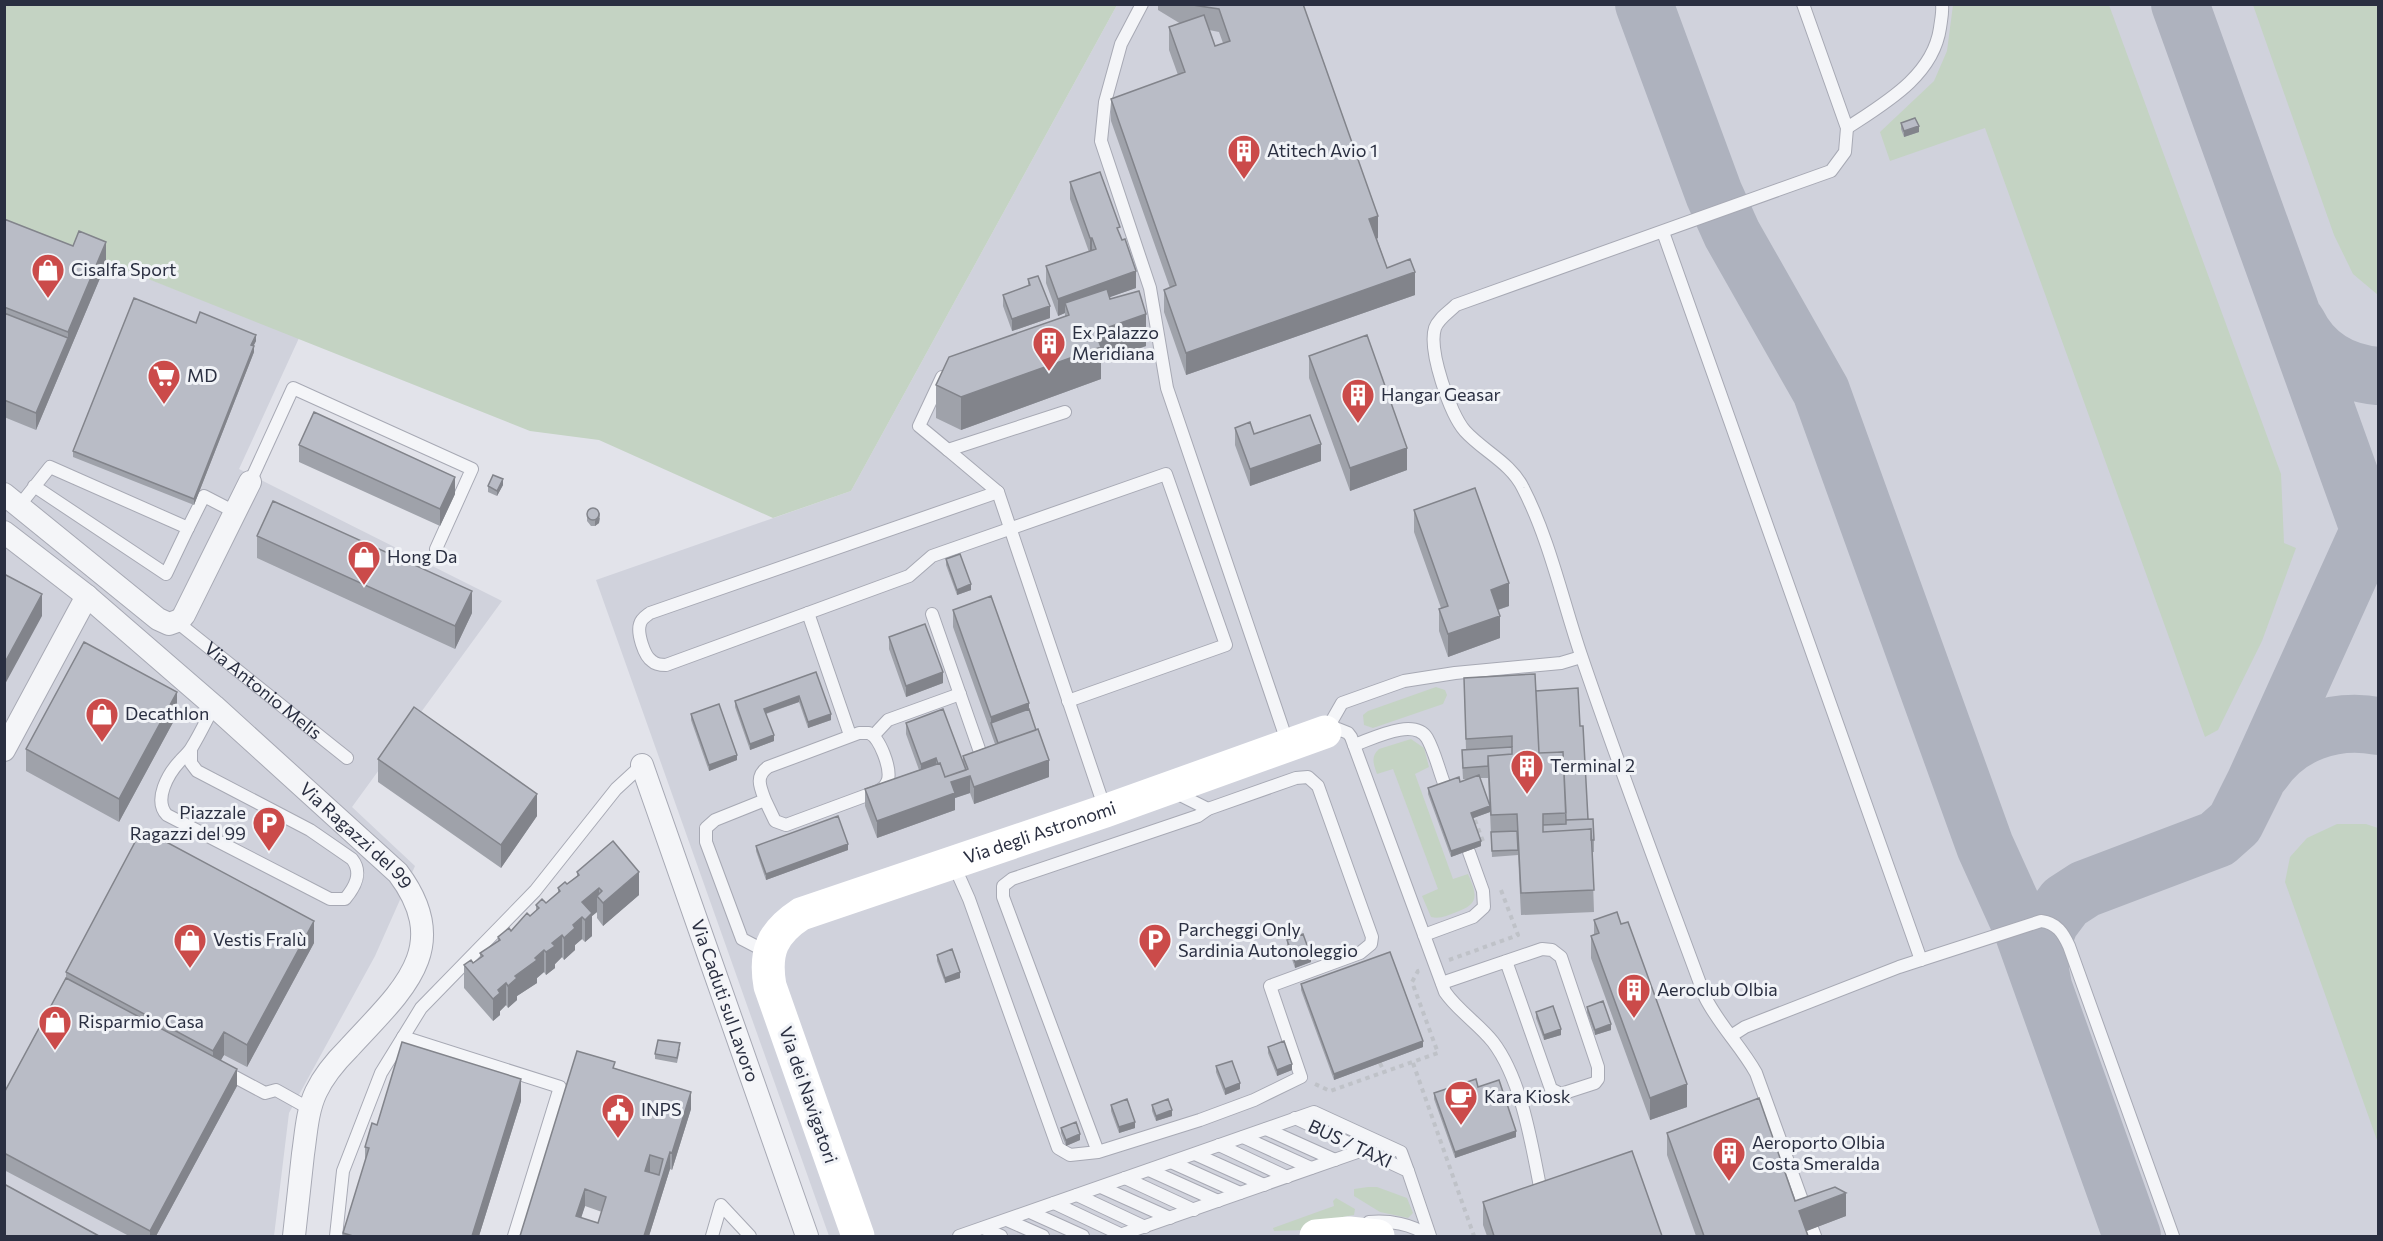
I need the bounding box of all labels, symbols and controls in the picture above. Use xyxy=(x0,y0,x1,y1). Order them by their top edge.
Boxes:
building icon: Atitech Avio 1 xyxy=(1226,133,1262,180)
place label: Atitech Avio 1 xyxy=(1267,139,1378,161)
shop icon: Cisalfa Sport xyxy=(30,252,66,299)
place label: Cisalfa Sport xyxy=(71,258,176,280)
place label: Ex Palazzo Meridiana xyxy=(1072,321,1159,364)
building icon: Ex Palazzo Meridiana xyxy=(1031,325,1067,372)
supermarket icon: MD xyxy=(146,358,182,405)
place label: MD xyxy=(187,364,218,386)
building icon: Hangar Geasar xyxy=(1340,377,1376,424)
place label: Hangar Geasar xyxy=(1381,383,1501,405)
shop icon: Hong Da xyxy=(346,539,382,586)
place label: Hong Da xyxy=(387,545,457,567)
street label: Via Antonio Melis xyxy=(200,636,327,743)
shop icon: Decathlon xyxy=(84,696,120,743)
place label: Decathlon xyxy=(125,702,209,724)
building icon: Terminal 2 xyxy=(1509,748,1545,795)
place label: Terminal 2 xyxy=(1550,754,1635,776)
street label: Via Ragazzi del 99 xyxy=(295,777,418,892)
street label: Via degli Astronomi xyxy=(961,796,1119,868)
place label: Piazzale Ragazzi del 99 xyxy=(130,801,246,844)
parking icon: Piazzale Ragazzi del 99 xyxy=(251,805,287,852)
street label: Via Caduti sul Lavoro xyxy=(687,916,764,1085)
place label: Parcheggi Only Sardinia Autonoleggio xyxy=(1178,918,1358,961)
shop icon: Vestis Fralù xyxy=(172,922,208,969)
parking icon: Parcheggi Only Sardinia Autonoleggio xyxy=(1137,922,1173,969)
place label: Vestis Fralù xyxy=(213,928,307,950)
building icon: Aeroclub Olbia xyxy=(1616,972,1652,1019)
place label: Aeroclub Olbia xyxy=(1657,978,1778,1000)
shop icon: Risparmio Casa xyxy=(37,1004,73,1051)
place label: Risparmio Casa xyxy=(78,1010,204,1032)
street label: Via dei Navigatori xyxy=(775,1023,843,1166)
cafe icon: Kara Kiosk xyxy=(1443,1079,1479,1126)
place label: Kara Kiosk xyxy=(1484,1085,1571,1107)
public building icon: INPS xyxy=(600,1092,636,1139)
place label: INPS xyxy=(641,1098,681,1120)
street label: BUS / TAXI xyxy=(1305,1114,1396,1172)
place label: Aeroporto Olbia Costa Smeralda xyxy=(1752,1131,1885,1174)
building icon: Aeroporto Olbia Costa Smeralda xyxy=(1711,1135,1747,1182)

